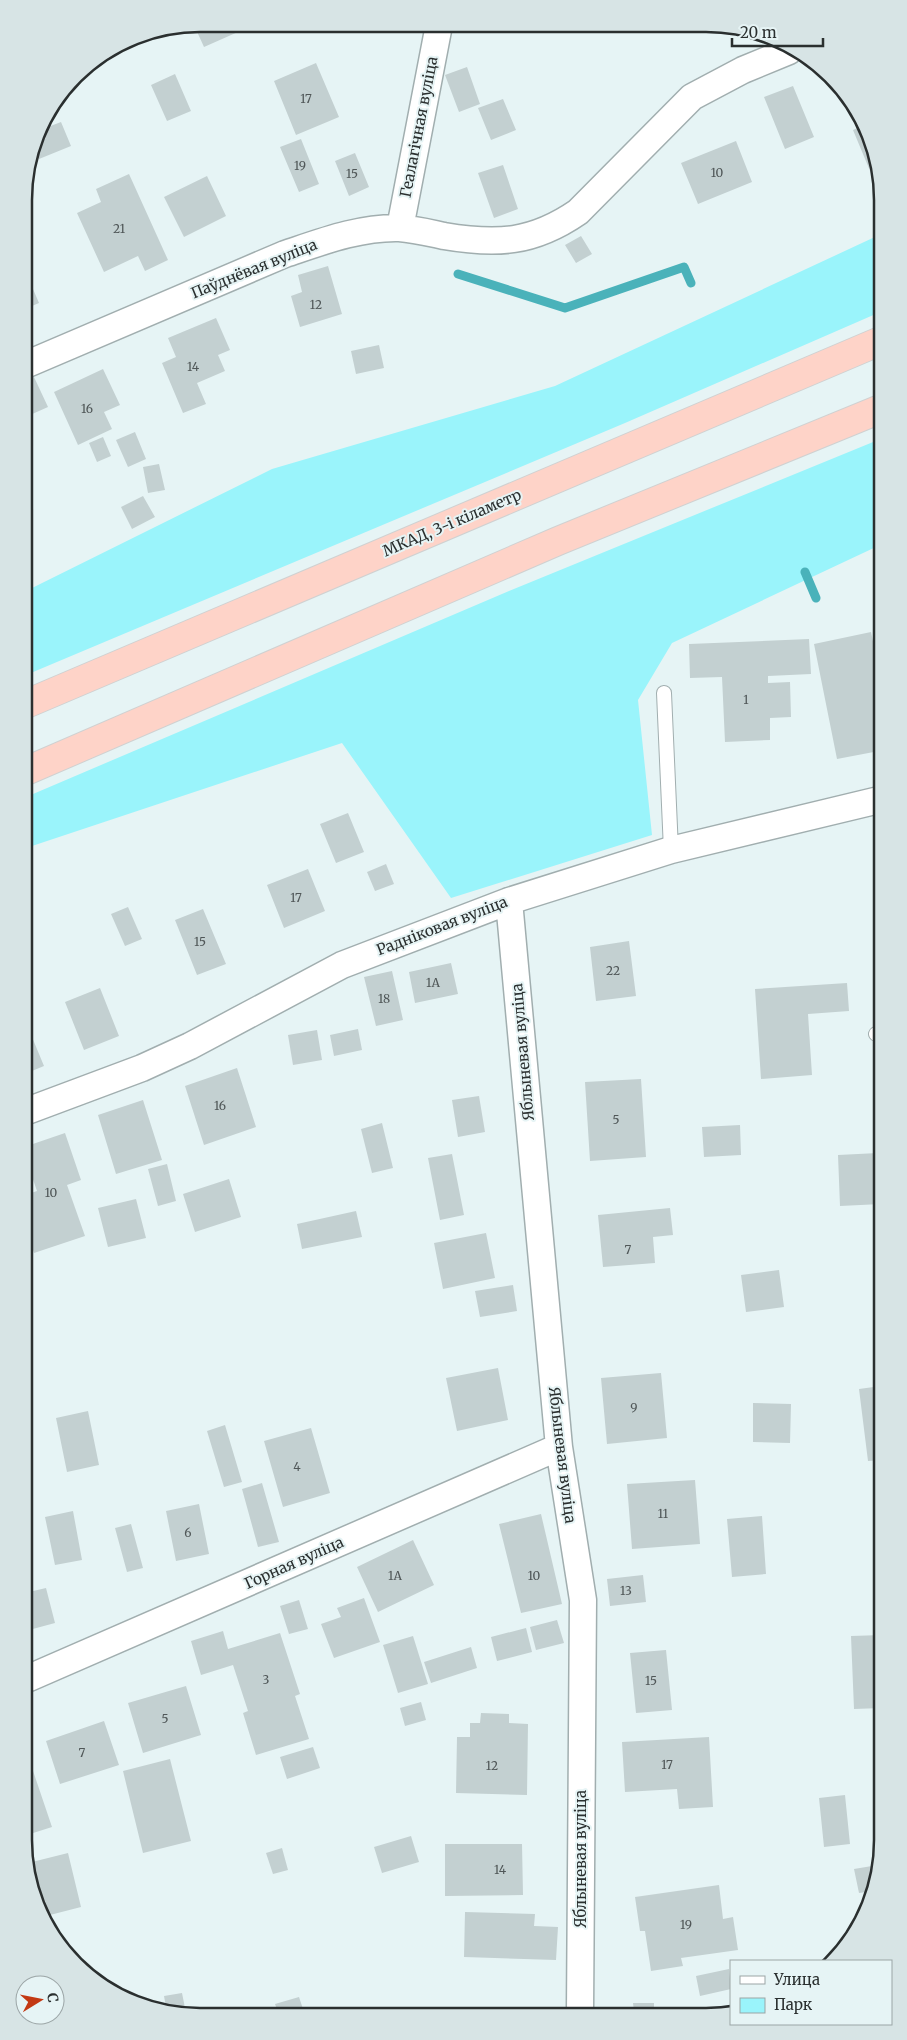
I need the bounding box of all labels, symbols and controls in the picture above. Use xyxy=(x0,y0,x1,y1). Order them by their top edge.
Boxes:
scale bar xyxy=(732,15,823,47)
text: 20 m xyxy=(740,23,777,42)
street label: Геалагічная вуліца xyxy=(395,55,442,199)
house number: 17 xyxy=(300,91,312,106)
house number: 19 xyxy=(294,158,306,173)
house number: 10 xyxy=(711,165,724,180)
house number: 15 xyxy=(346,166,358,181)
house number: 21 xyxy=(113,221,126,236)
street label: Паўднёвая вуліца xyxy=(188,235,320,302)
house number: 12 xyxy=(310,297,322,312)
house number: 14 xyxy=(187,359,200,374)
house number: 16 xyxy=(81,401,93,416)
street label: МКАД, 3-і кіламетр xyxy=(380,485,524,560)
house number: 1 xyxy=(743,692,749,707)
house number: 17 xyxy=(290,890,302,905)
street label: Радніковая вуліца xyxy=(374,892,510,959)
house number: 15 xyxy=(194,934,206,949)
house number: 22 xyxy=(606,963,620,978)
house number: 1А xyxy=(426,975,441,990)
street label: Яблыневая вуліца xyxy=(507,983,538,1122)
house number: 18 xyxy=(378,991,390,1006)
house number: 16 xyxy=(214,1098,226,1113)
house number: 5 xyxy=(612,1112,620,1127)
house number: 10 xyxy=(45,1185,58,1200)
house number: 7 xyxy=(625,1242,632,1257)
street label: Яблыневая вуліца xyxy=(545,1385,580,1525)
house number: 9 xyxy=(630,1400,638,1415)
house number: 4 xyxy=(293,1459,301,1474)
house number: 11 xyxy=(658,1506,669,1521)
house number: 6 xyxy=(184,1525,192,1540)
street label: Горная вуліца xyxy=(241,1532,346,1593)
house number: 1А xyxy=(388,1568,403,1583)
house number: 10 xyxy=(528,1568,541,1583)
house number: 13 xyxy=(620,1583,632,1598)
house number: 3 xyxy=(263,1672,270,1687)
house number: 15 xyxy=(645,1673,657,1688)
house number: 5 xyxy=(161,1711,169,1726)
house number: 7 xyxy=(79,1745,86,1760)
house number: 17 xyxy=(661,1757,673,1772)
house number: 12 xyxy=(486,1758,498,1773)
street label: Яблыневая вуліца xyxy=(571,1790,590,1928)
house number: 14 xyxy=(494,1862,507,1877)
house number: 19 xyxy=(680,1917,692,1932)
legend xyxy=(730,1960,892,2025)
text: Улица xyxy=(773,1970,820,1989)
north arrow xyxy=(15,1975,65,2025)
text: С xyxy=(43,1992,62,2004)
text: Парк xyxy=(774,1995,813,2014)

